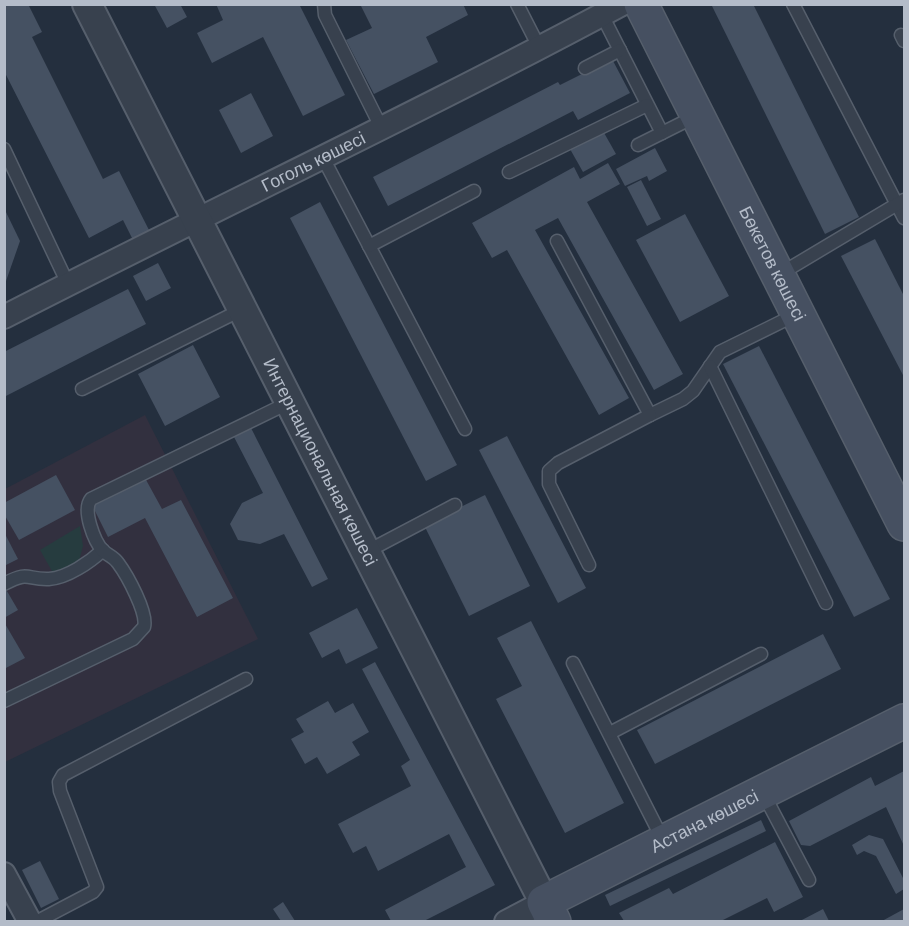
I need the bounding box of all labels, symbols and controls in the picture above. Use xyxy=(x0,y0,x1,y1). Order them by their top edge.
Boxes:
street label: Гоголь көшесі xyxy=(257,126,369,196)
street label: Бөкетов көшесі xyxy=(735,202,811,324)
street label: Интернациональная көшесі xyxy=(259,354,383,569)
street label: Астана көшесі xyxy=(646,784,762,857)

